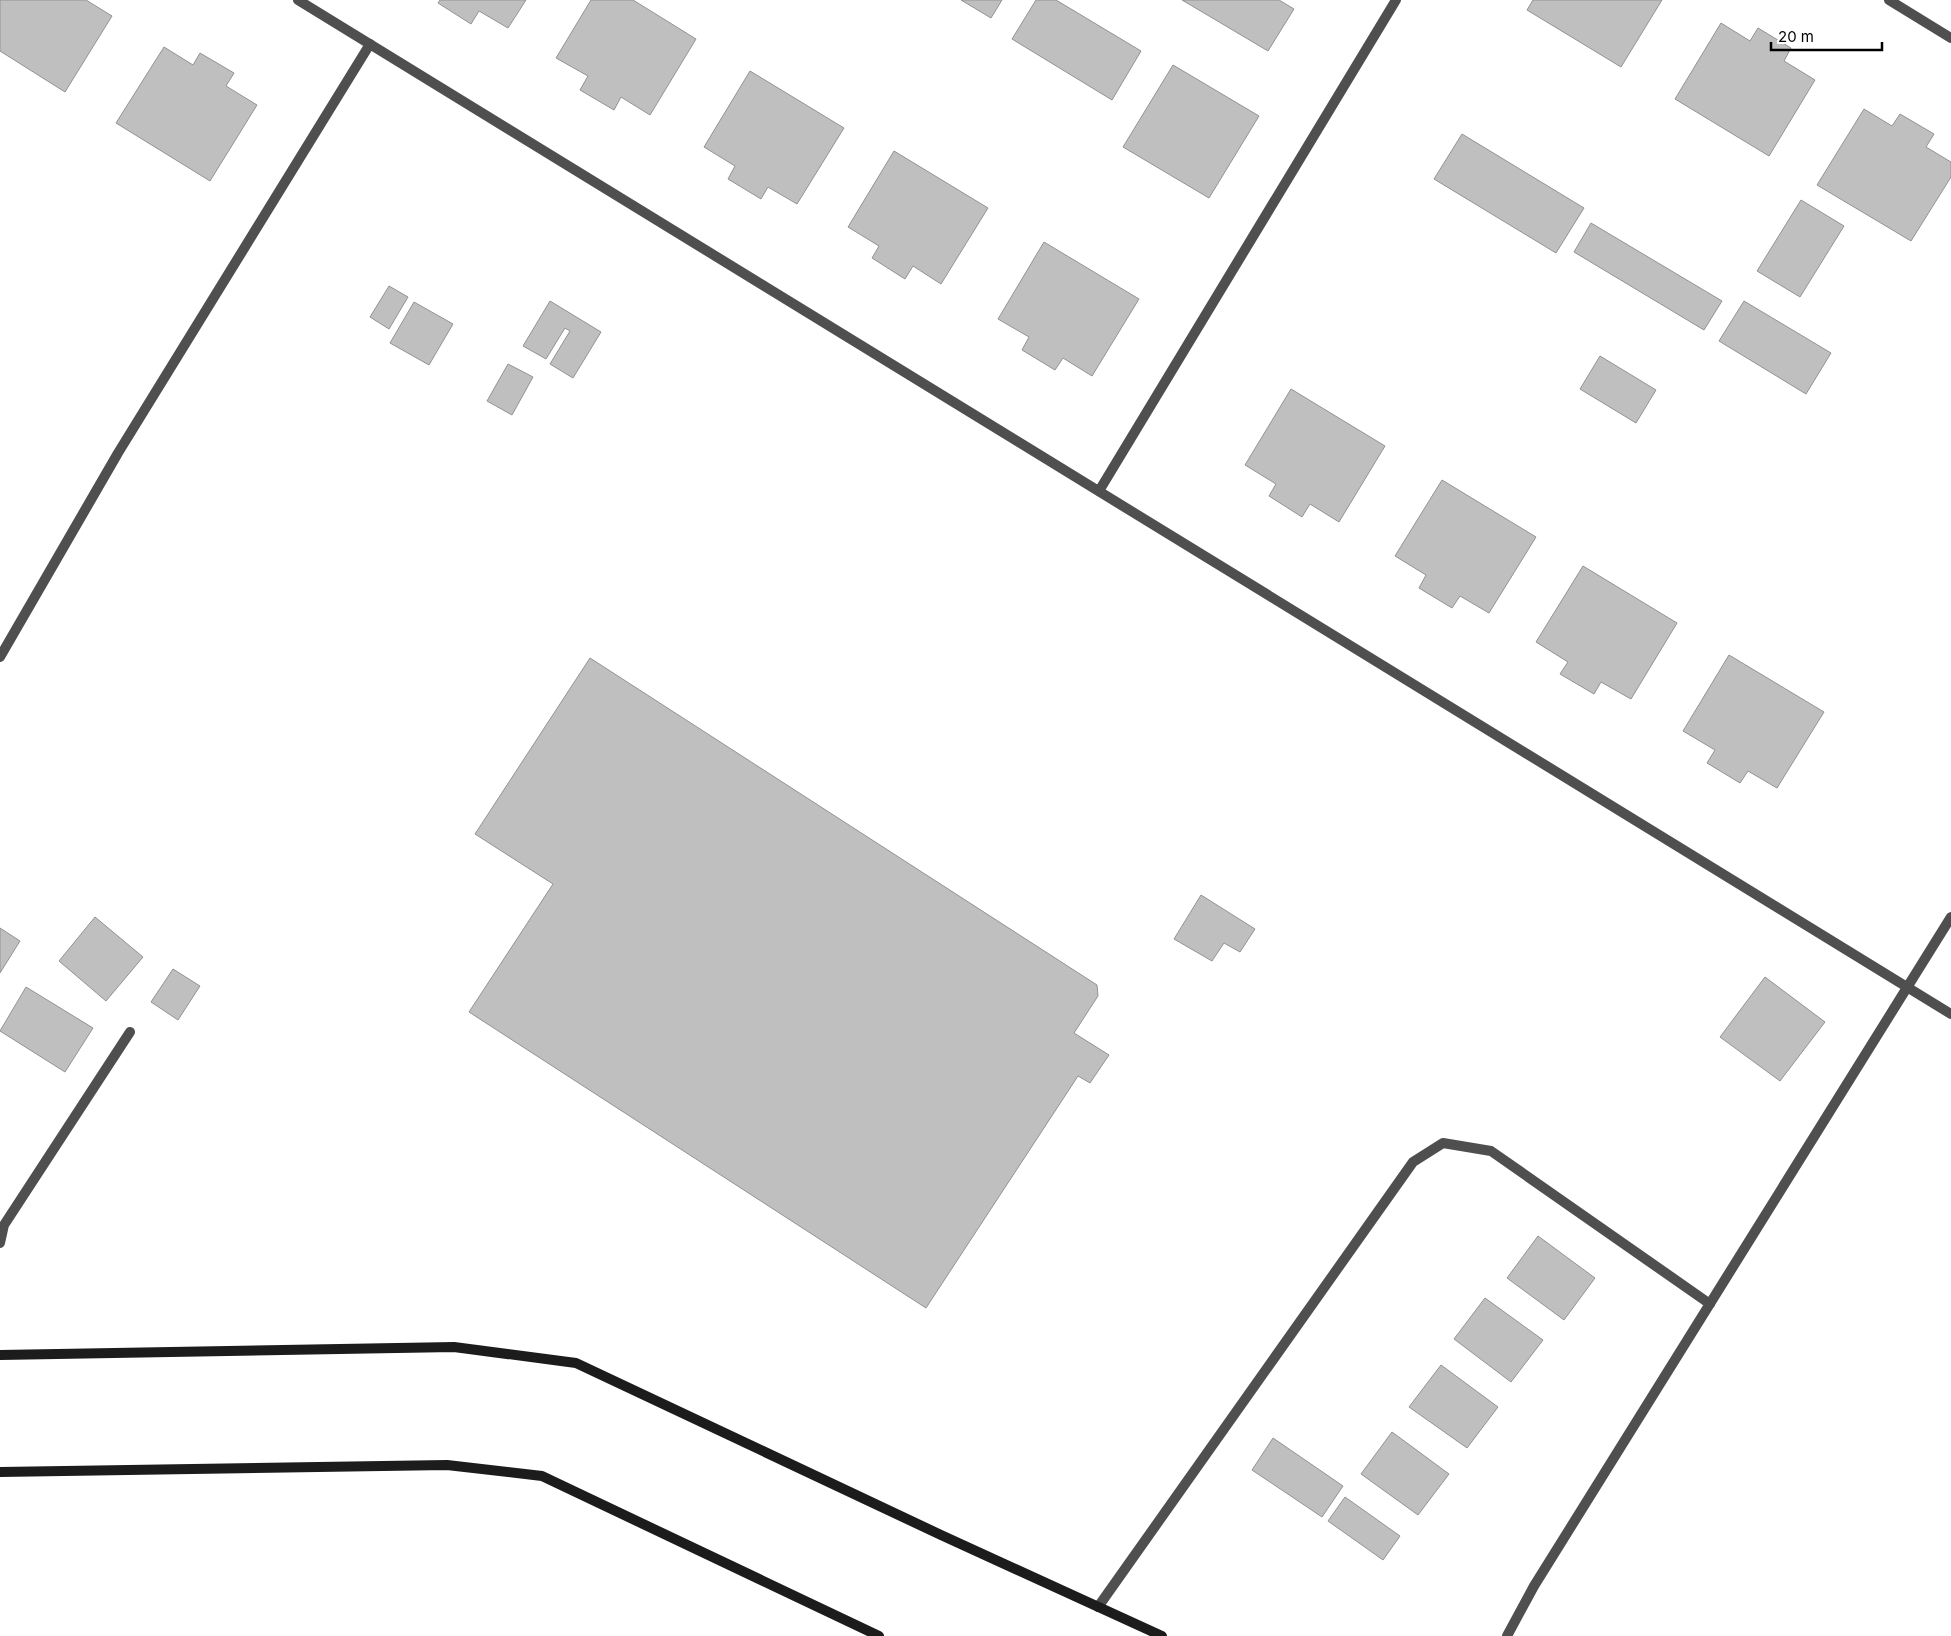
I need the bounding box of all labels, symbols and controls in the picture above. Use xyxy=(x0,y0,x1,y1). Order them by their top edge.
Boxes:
scale bar xyxy=(1771,20,1882,52)
text: 20 m xyxy=(1778,27,1814,46)

